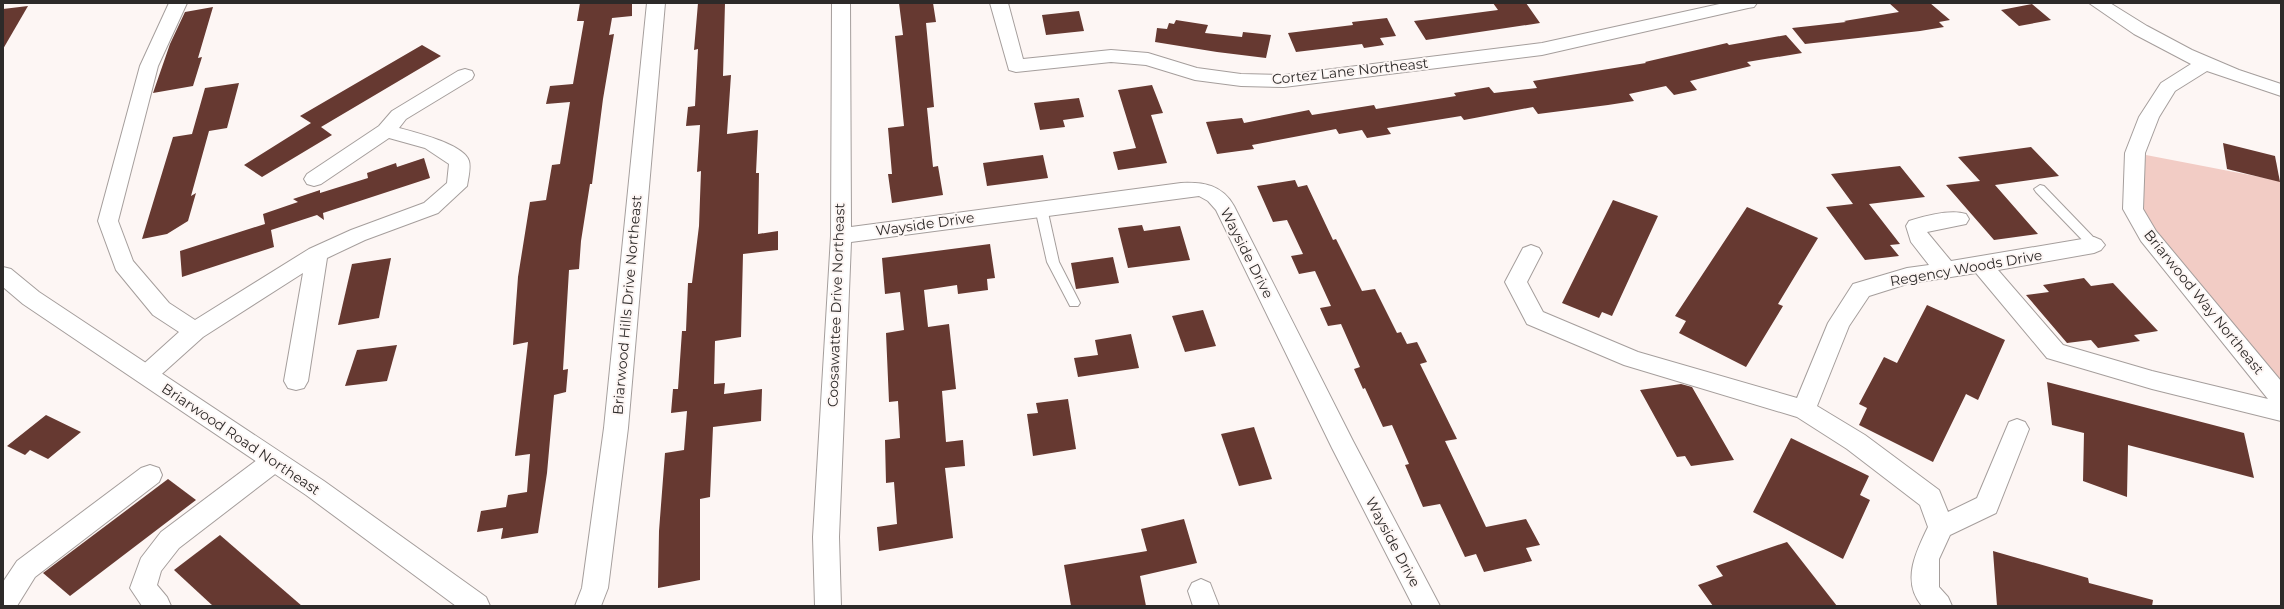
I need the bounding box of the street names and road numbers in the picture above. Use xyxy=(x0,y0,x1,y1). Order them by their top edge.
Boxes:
street label: Cortez Lane Northeast xyxy=(1271,54,1429,88)
street label: Briarwood Hills Drive Northeast xyxy=(608,194,646,416)
street label: Coosawattee Drive Northeast xyxy=(823,202,849,407)
street label: Wayside Drive xyxy=(1216,205,1278,301)
street label: Wayside Drive xyxy=(875,208,975,240)
street label: Briarwood Way Northeast xyxy=(2140,226,2268,378)
street label: Regency Woods Drive xyxy=(1889,246,2043,290)
street label: Briarwood Road Northeast xyxy=(158,379,324,499)
street label: Wayside Drive xyxy=(1362,494,1424,590)

